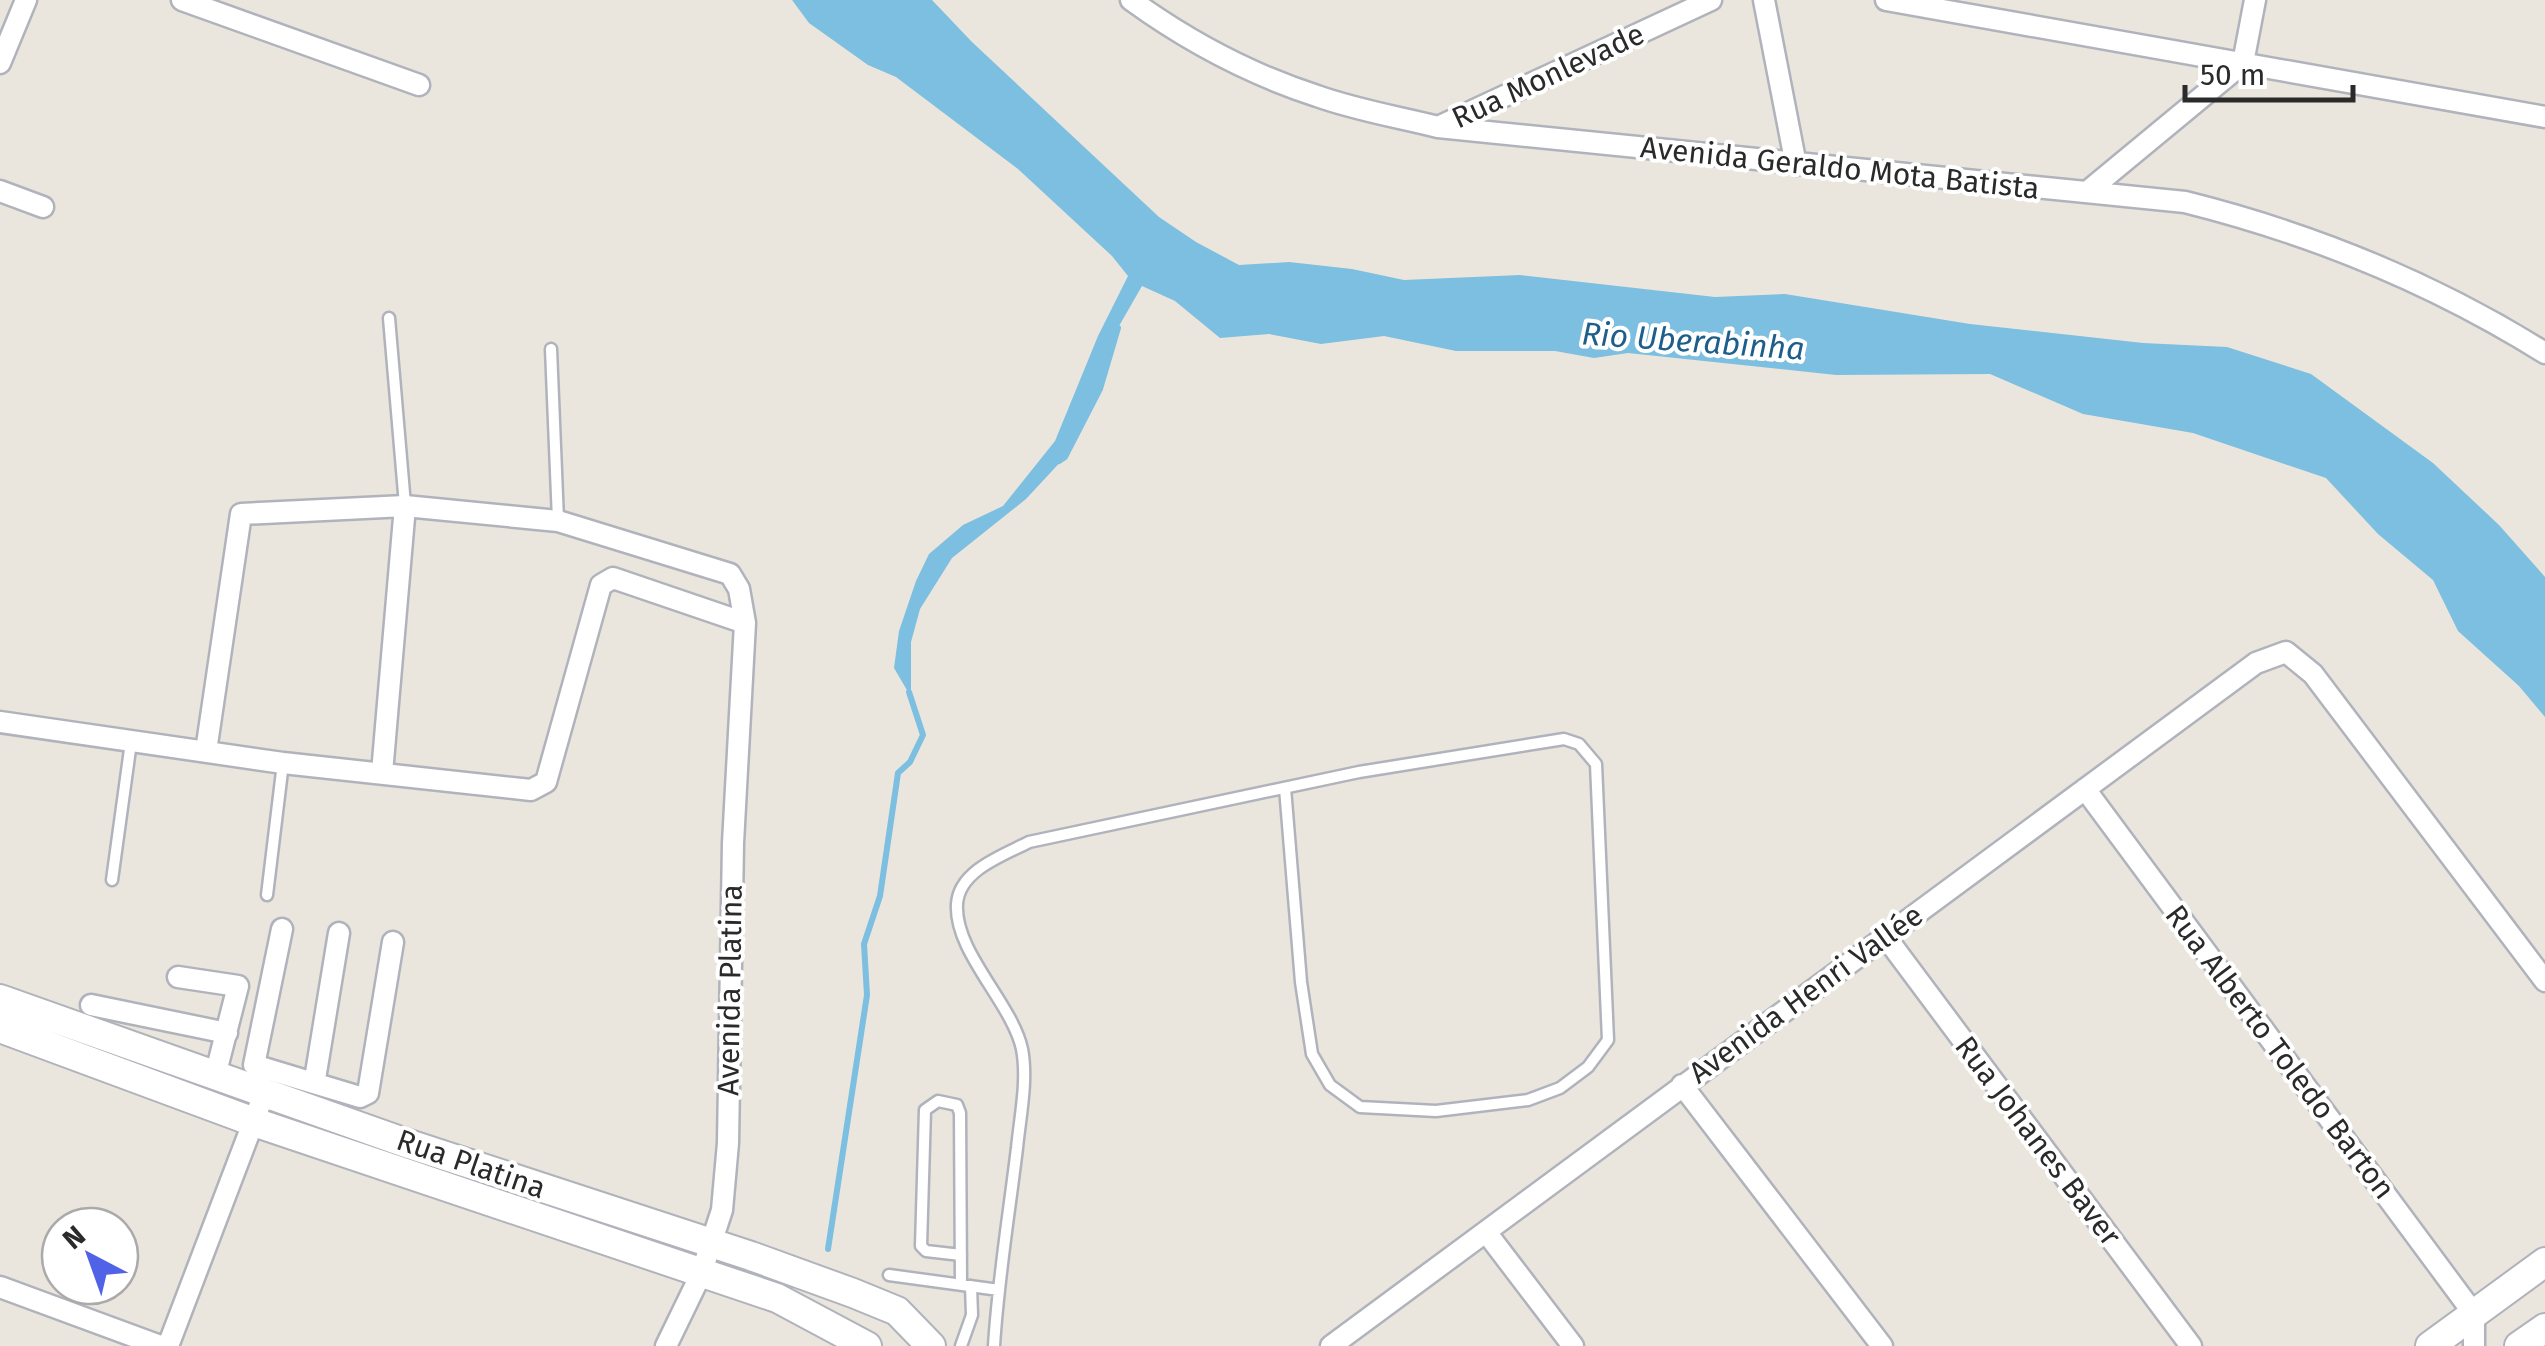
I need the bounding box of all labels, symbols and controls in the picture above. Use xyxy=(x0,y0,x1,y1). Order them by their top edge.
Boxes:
street label: Rua Monlevade xyxy=(1446,16,1650,136)
scale bar xyxy=(2185,40,2352,102)
text: 50 m xyxy=(2200,57,2265,93)
street label: Avenida Geraldo Mota Batista xyxy=(1639,129,2041,207)
water label: Rio Uberabinha xyxy=(1580,314,1806,368)
street label: Avenida Platina xyxy=(710,884,750,1096)
street label: Avenida Henri Vallée xyxy=(1682,897,1930,1091)
street label: Rua Alberto Toledo Barton xyxy=(2158,898,2402,1206)
street label: Rua Johanes Baver xyxy=(1947,1029,2129,1253)
street label: Rua Platina xyxy=(392,1122,550,1206)
north arrow xyxy=(40,1206,140,1306)
text: N xyxy=(56,1219,92,1256)

